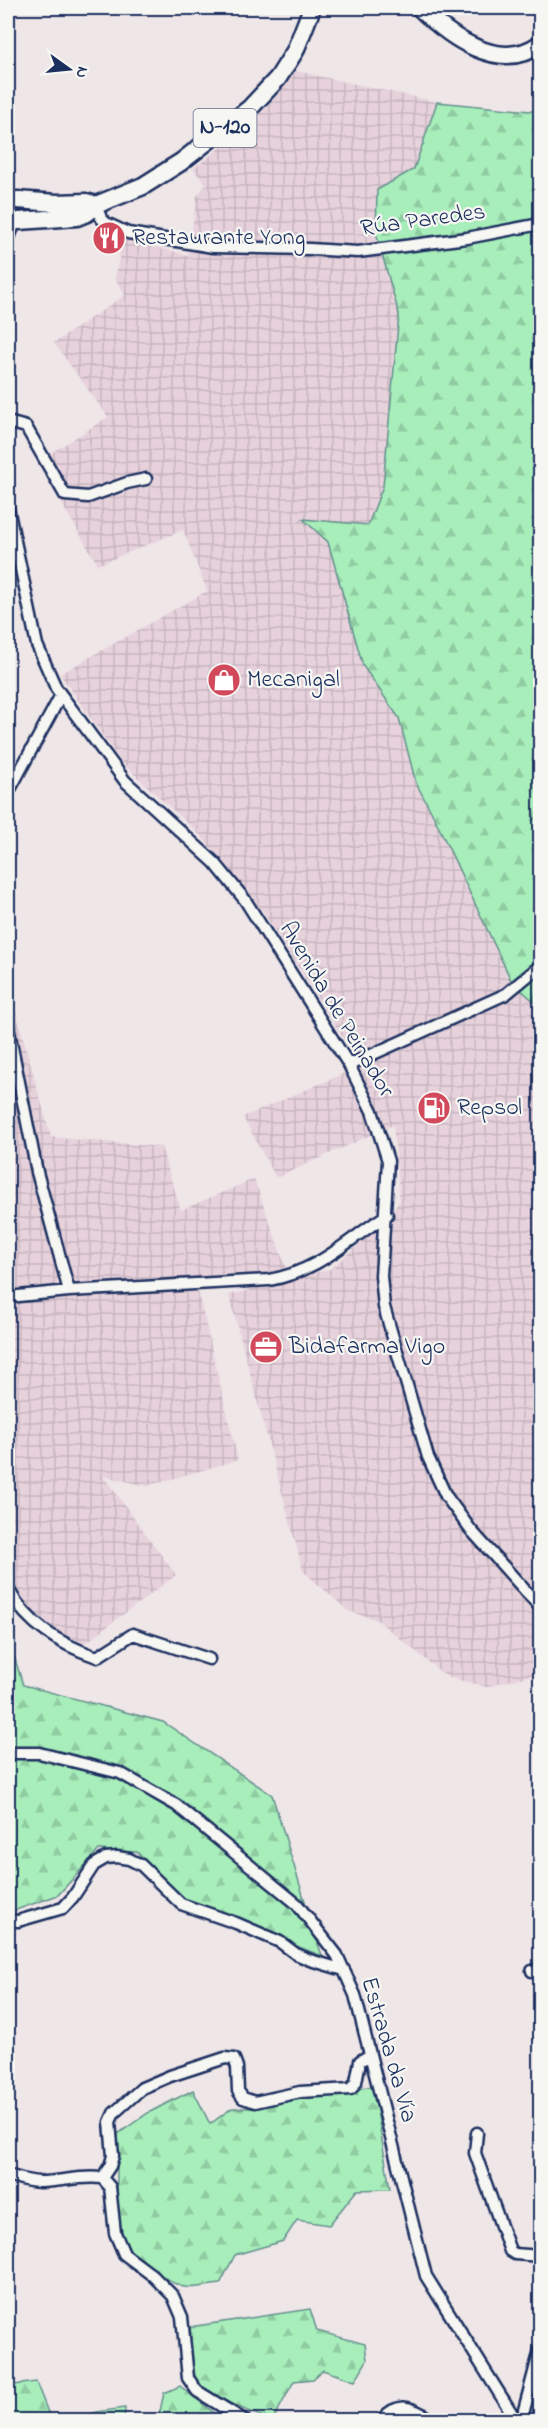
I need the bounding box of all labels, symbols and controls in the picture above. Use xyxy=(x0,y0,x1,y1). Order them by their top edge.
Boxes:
north arrow xyxy=(39,39,99,99)
text: N xyxy=(69,64,95,81)
road number: N-120 xyxy=(194,109,256,147)
street label: Rúa Paredes xyxy=(358,195,488,247)
restaurant icon: Restaurante Yong xyxy=(91,220,127,256)
place label: Restaurante Yong xyxy=(132,221,305,256)
shop icon: Mecanigal xyxy=(206,662,242,698)
place label: Mecanigal xyxy=(247,663,340,698)
street label: Avenida de Peinador xyxy=(269,915,403,1105)
fuel station icon: Repsol xyxy=(416,1090,452,1126)
place label: Repsol xyxy=(457,1091,522,1126)
office icon: Bidafarma Vigo xyxy=(248,1329,284,1365)
place label: Bidafarma Vigo xyxy=(288,1330,445,1365)
street label: Estrada da Vía xyxy=(351,1973,425,2127)

